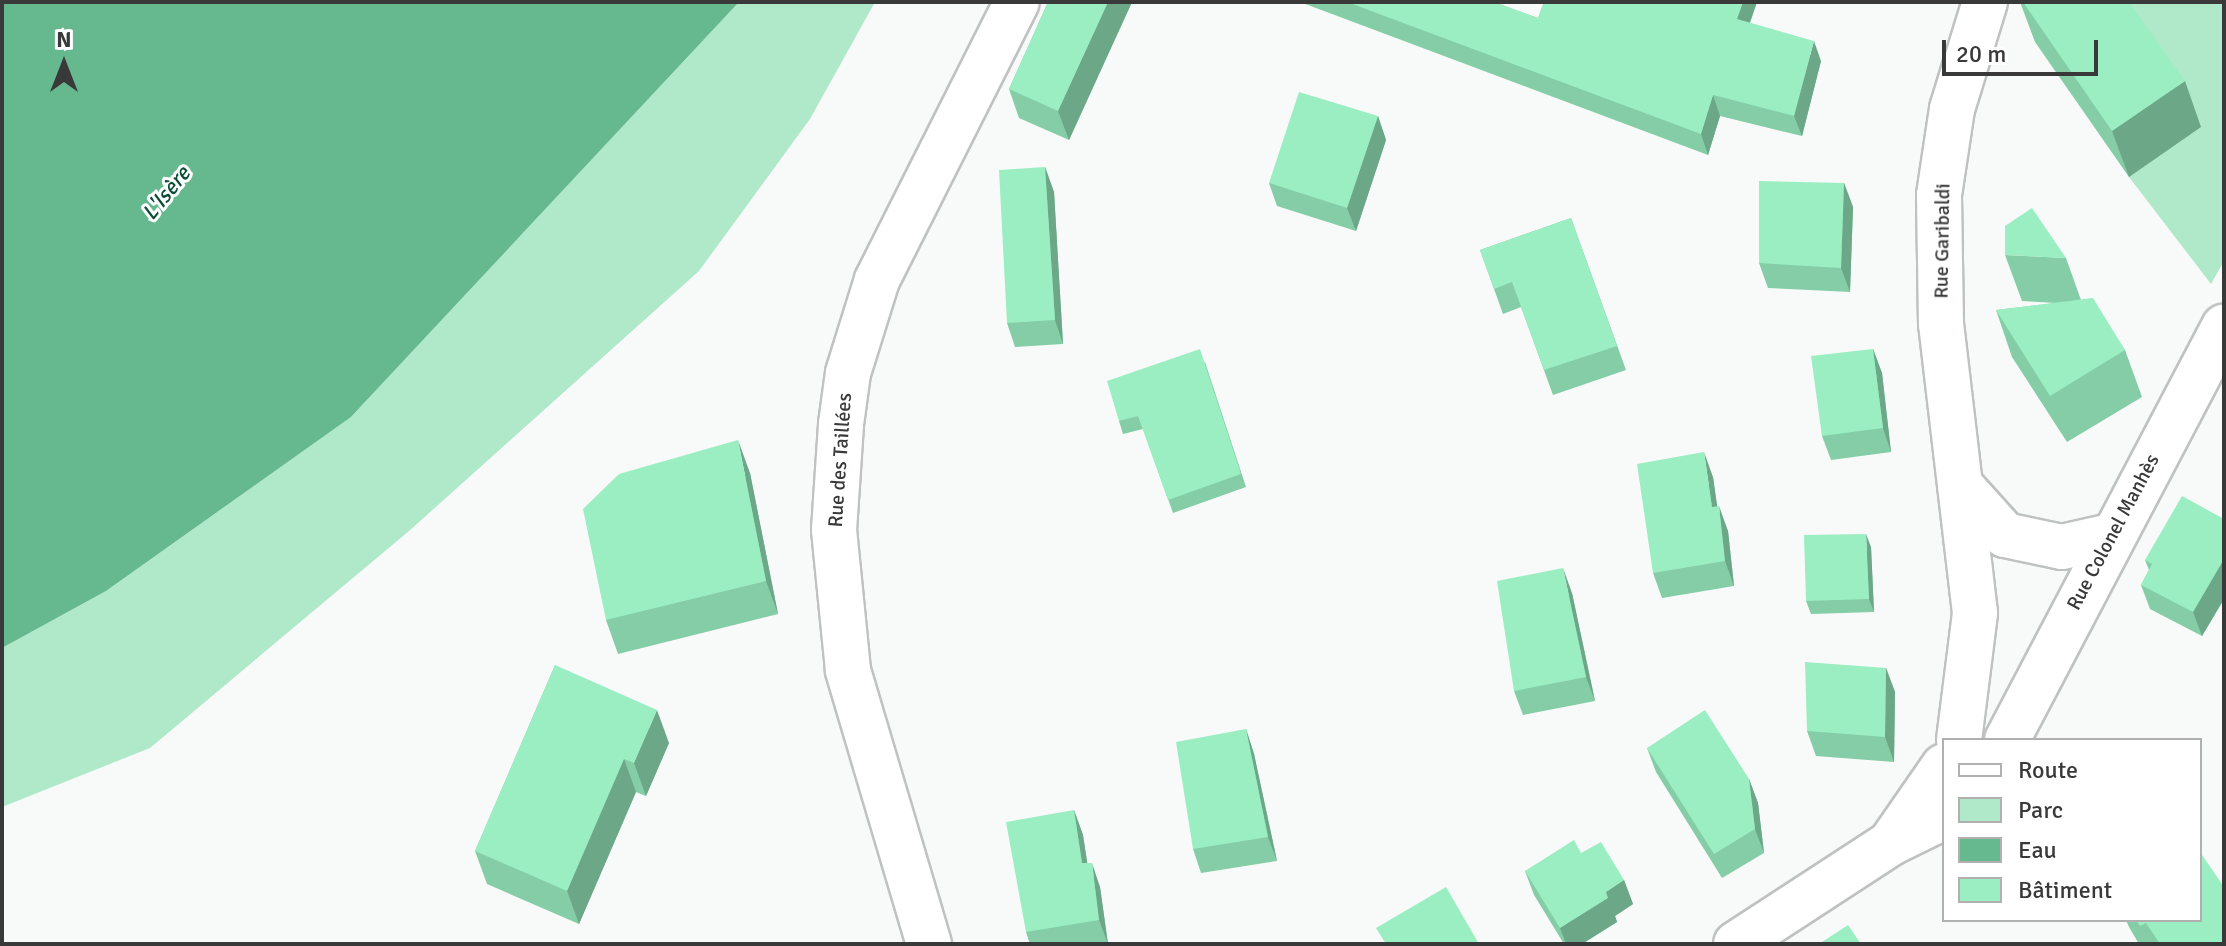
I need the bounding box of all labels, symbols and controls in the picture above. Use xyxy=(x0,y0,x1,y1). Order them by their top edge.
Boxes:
north arrow xyxy=(24,24,104,104)
scale bar xyxy=(1946,24,2102,74)
text: N xyxy=(56,26,72,53)
text: 20 m xyxy=(1956,39,2006,69)
water label: L'Isère xyxy=(136,161,196,225)
street label: Rue Garibaldi xyxy=(1929,183,1955,299)
street label: Rue des Taillées xyxy=(823,392,857,528)
street label: Rue Colonel Manhès xyxy=(2062,450,2164,614)
legend xyxy=(1942,738,2202,922)
text: Route xyxy=(2018,755,2078,785)
text: Parc xyxy=(2018,795,2063,825)
text: Eau xyxy=(2018,835,2057,865)
text: Bâtiment xyxy=(2018,875,2112,905)

